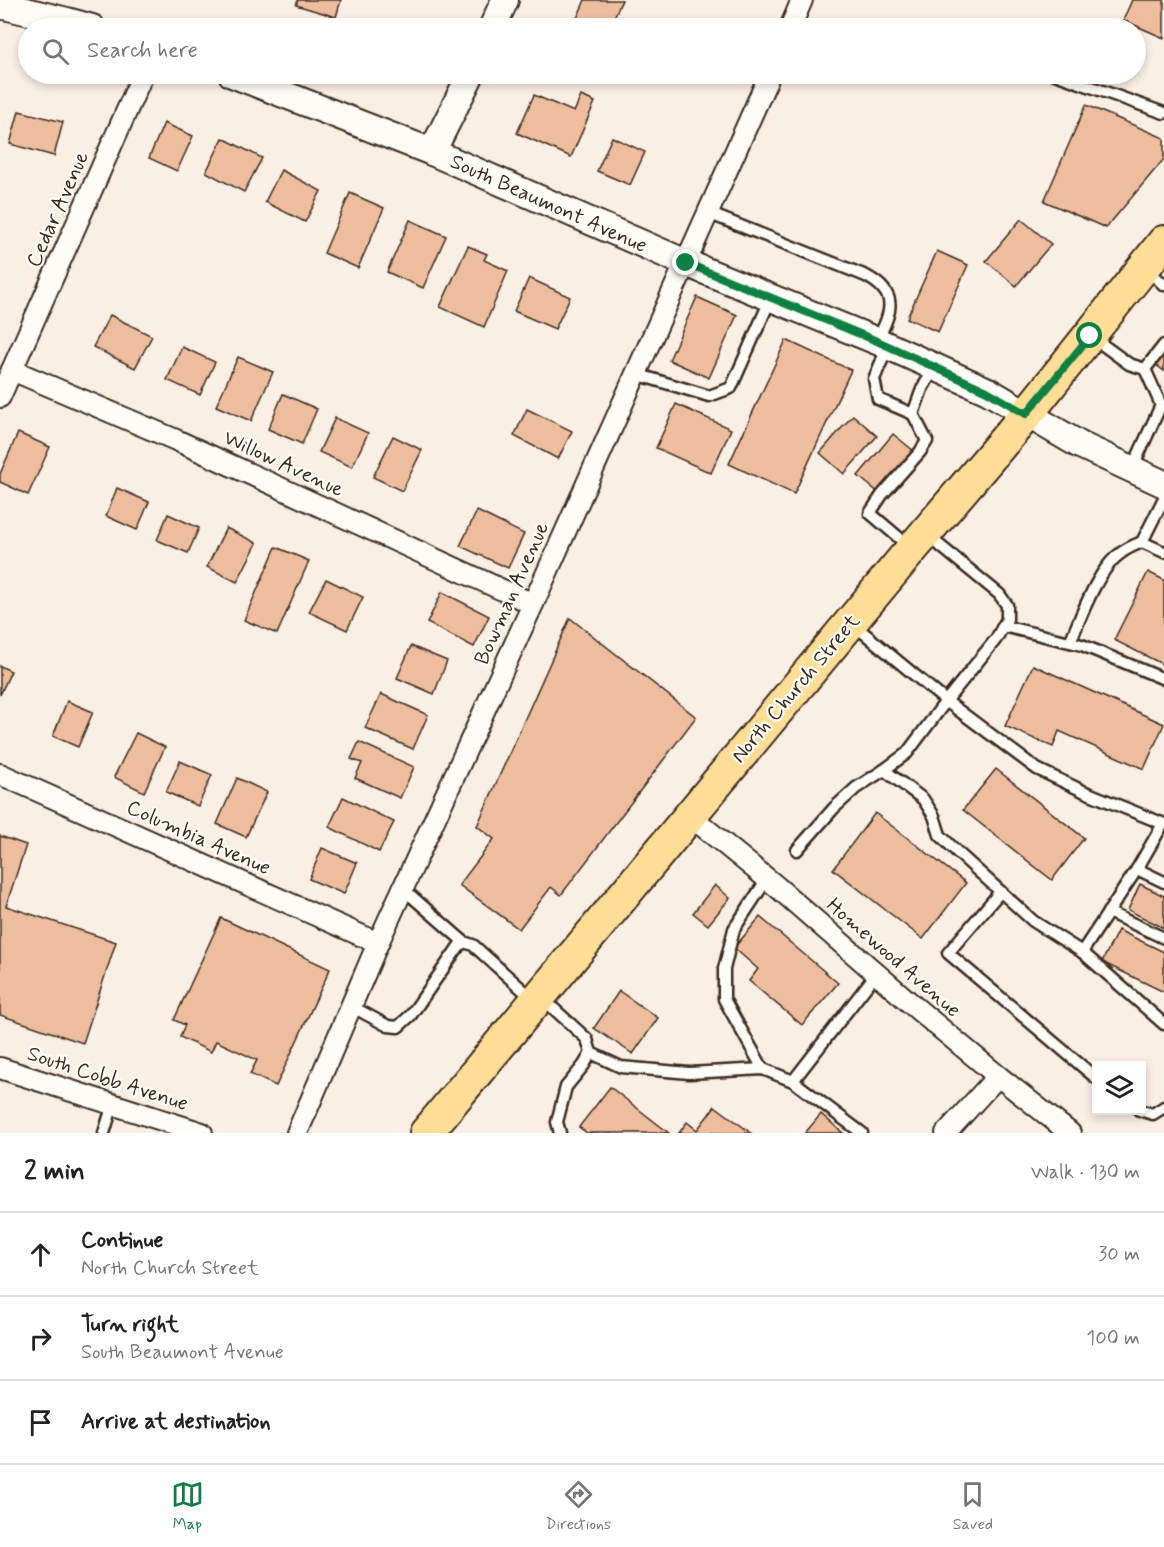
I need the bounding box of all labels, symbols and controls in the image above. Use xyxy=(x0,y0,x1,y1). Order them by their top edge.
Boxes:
search box xyxy=(18,18,1146,84)
icon: search xyxy=(39,35,72,68)
text: Search here xyxy=(87,37,198,65)
street label: Cedar Avenue xyxy=(20,147,96,272)
street label: South Beaumont Avenue xyxy=(446,148,652,260)
route end xyxy=(672,249,698,275)
route start xyxy=(1076,322,1102,348)
street label: Willow Avenue xyxy=(219,424,348,504)
street label: Bowman Avenue xyxy=(468,518,556,669)
street label: North Church Street xyxy=(725,608,867,769)
street label: Columbia Avenue xyxy=(122,794,275,882)
street label: Homewood Avenue xyxy=(820,892,966,1024)
street label: South Cobb Avenue xyxy=(24,1040,192,1118)
map controls xyxy=(1092,1061,1146,1115)
button: layers xyxy=(1092,1061,1146,1115)
text: 2 min xyxy=(24,1155,85,1189)
text: Walk · 130 m xyxy=(1031,1159,1140,1186)
text: Continue xyxy=(81,1227,163,1255)
icon: ahead xyxy=(24,1238,57,1271)
text: 30 m xyxy=(1098,1241,1140,1268)
text: North Church Street xyxy=(81,1255,259,1282)
text: Turn right xyxy=(81,1311,179,1339)
icon: right xyxy=(24,1322,57,1355)
text: 100 m xyxy=(1086,1325,1140,1352)
text: South Beaumont Avenue xyxy=(81,1339,284,1366)
icon: arrive xyxy=(24,1406,57,1439)
text: Arrive at destination xyxy=(81,1408,271,1436)
tab: Map xyxy=(171,1478,204,1535)
tab: Directions xyxy=(545,1478,611,1535)
tab: Saved xyxy=(953,1478,993,1535)

